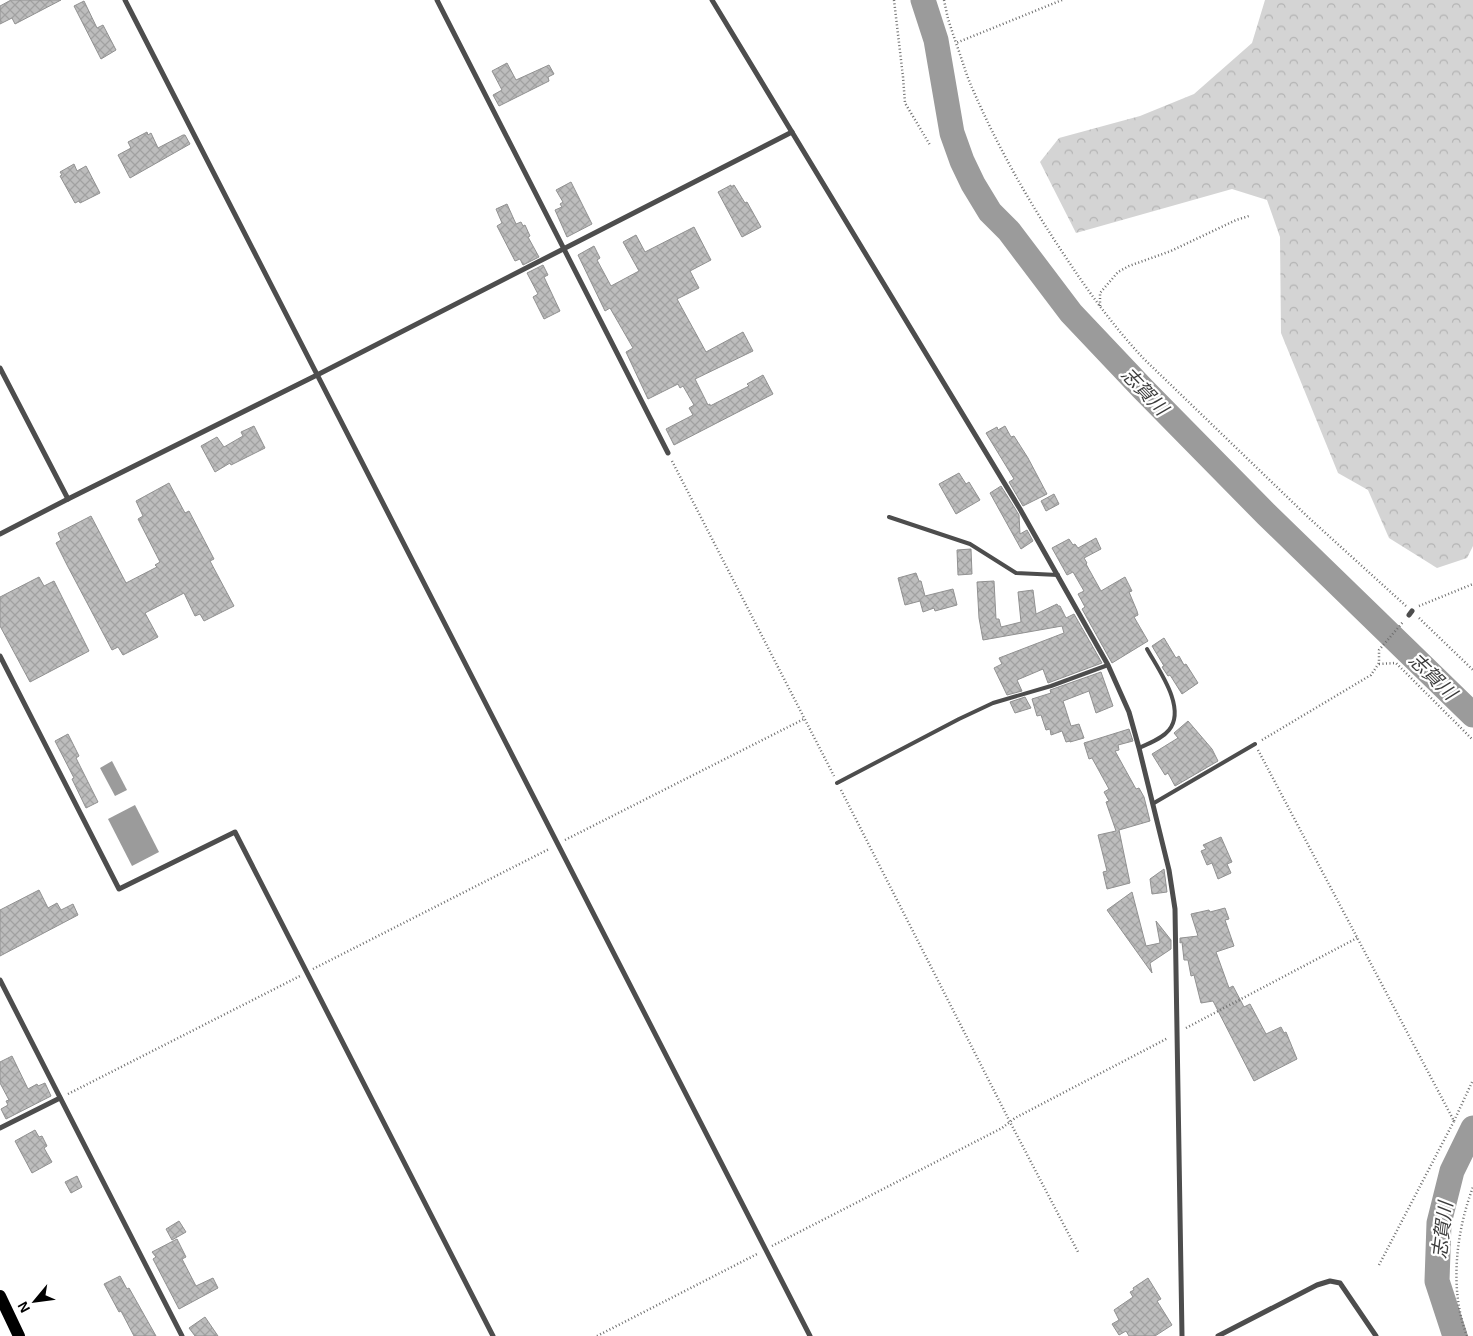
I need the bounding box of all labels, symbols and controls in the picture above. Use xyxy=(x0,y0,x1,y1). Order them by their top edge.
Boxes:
water label: 志賀川 xyxy=(1117,364,1173,421)
water label: 志賀川 xyxy=(1405,649,1462,705)
water label: 志賀川 xyxy=(1429,1199,1457,1260)
north arrow xyxy=(10,1276,60,1326)
text: N xyxy=(14,1299,33,1316)

